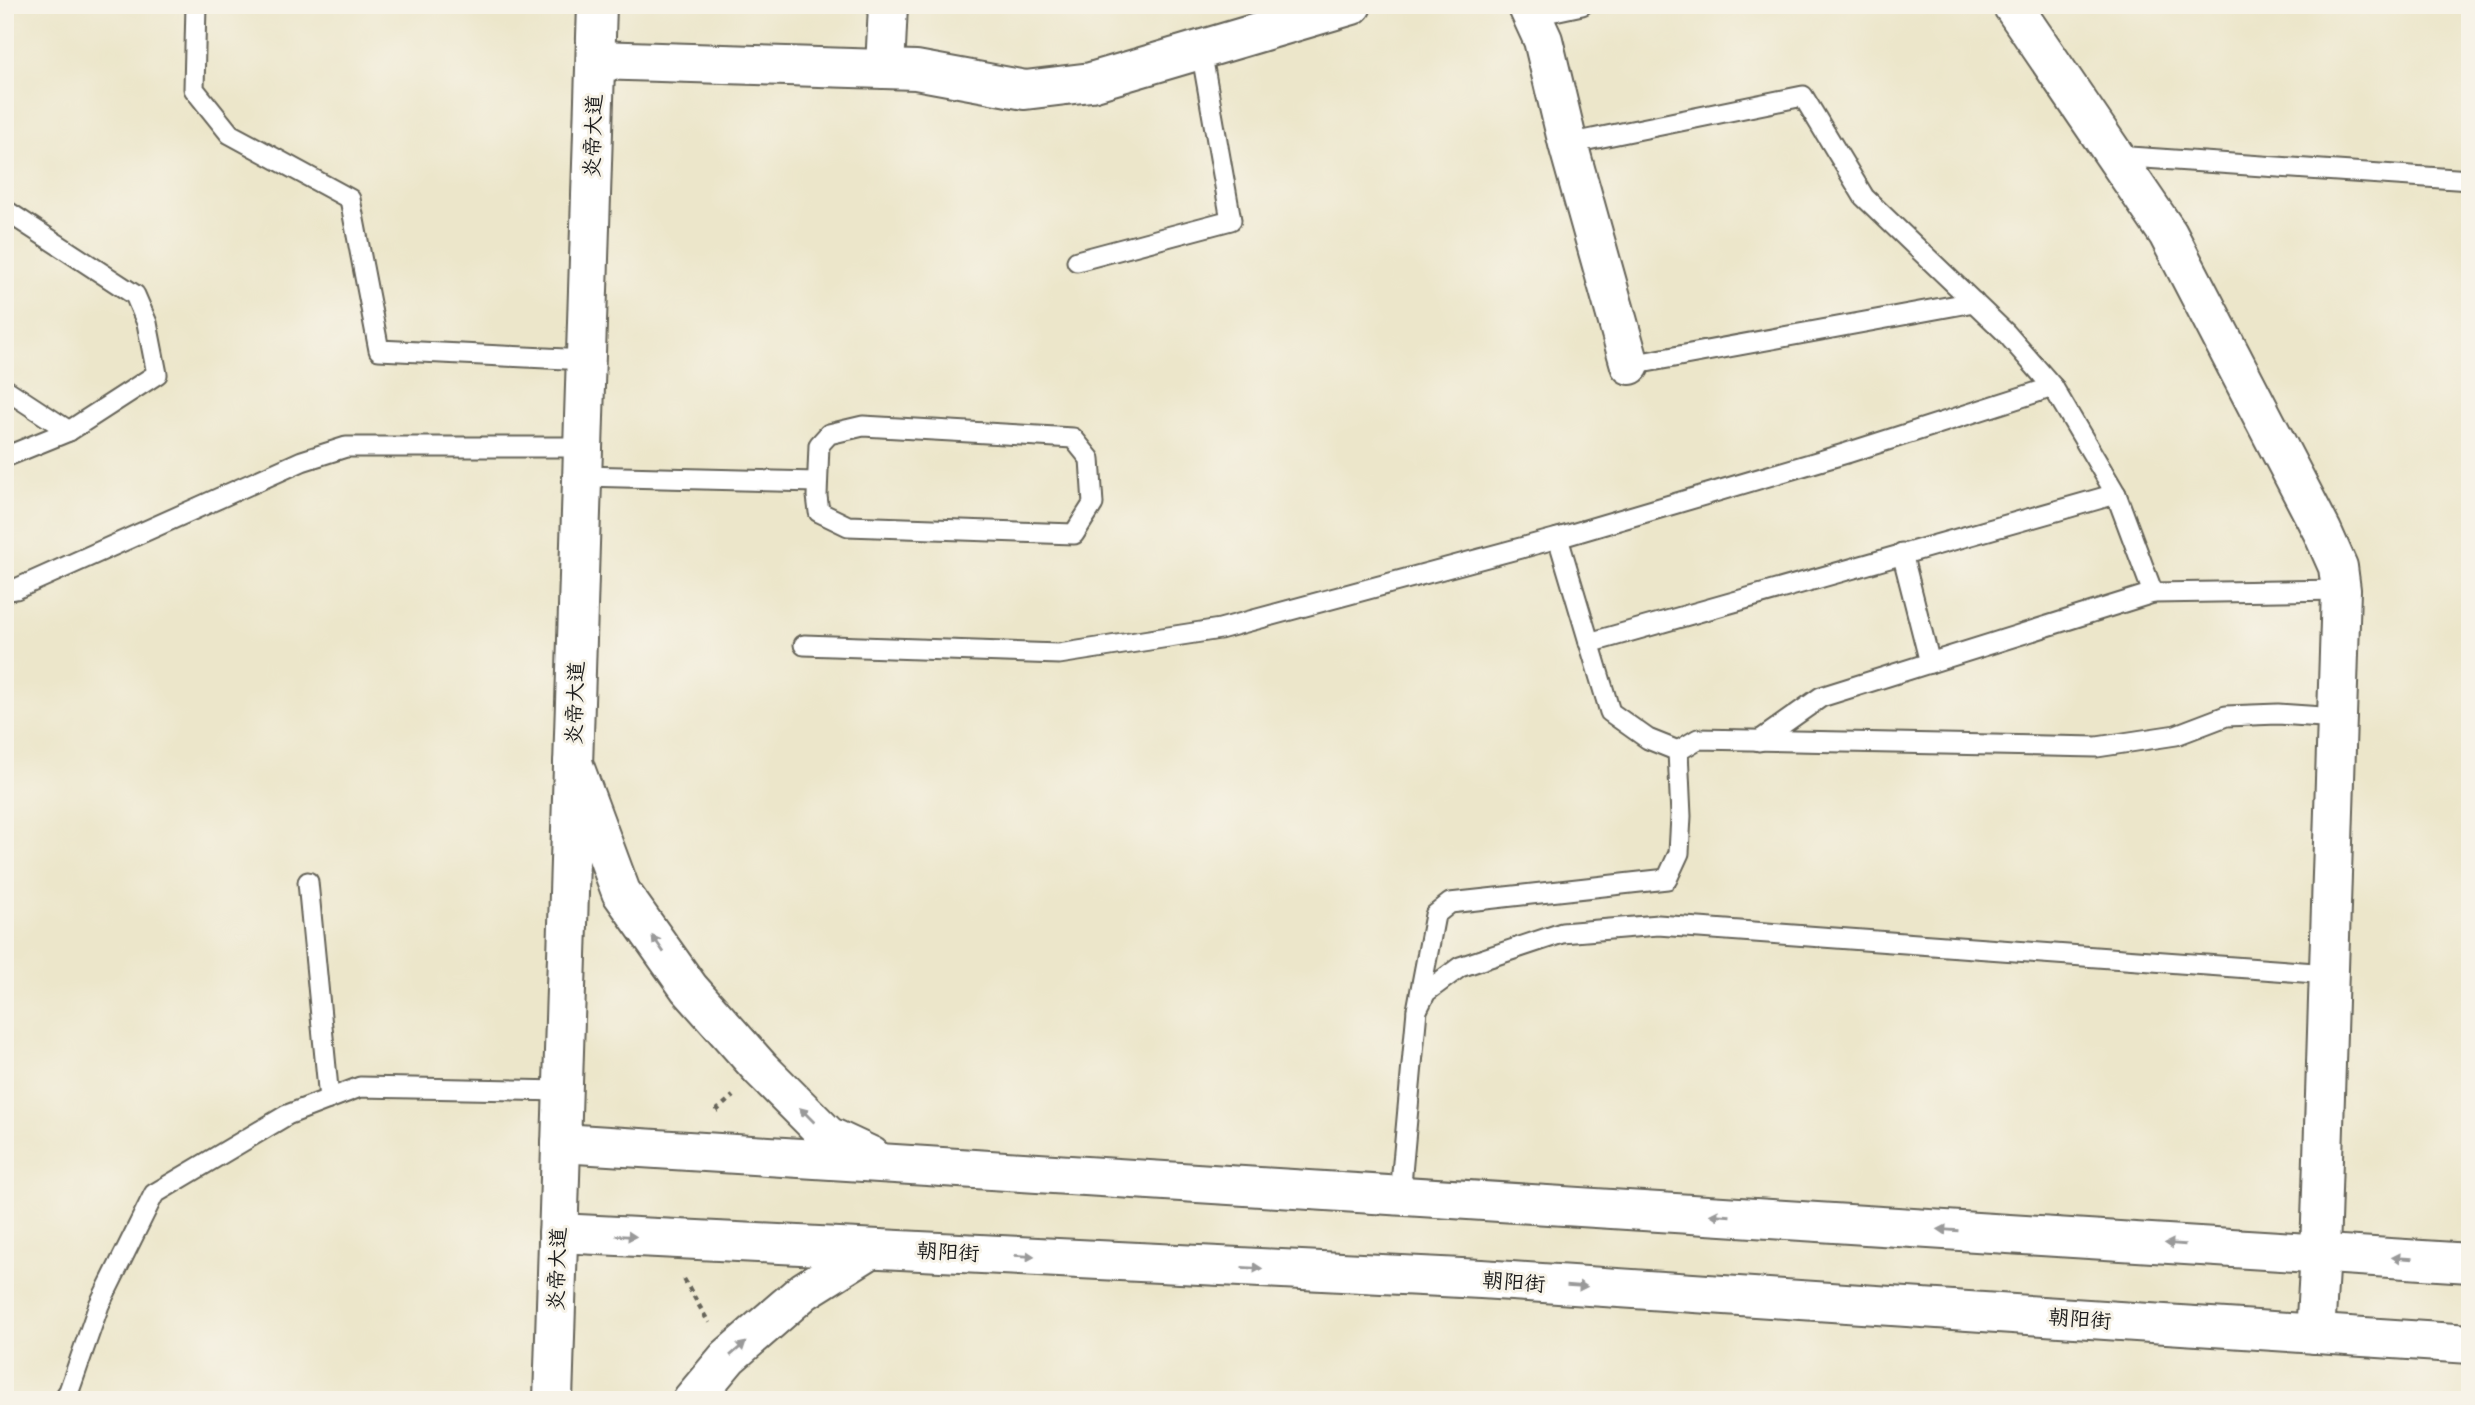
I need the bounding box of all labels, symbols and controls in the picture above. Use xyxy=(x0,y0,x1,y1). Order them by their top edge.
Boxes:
street label: 炎帝大道 xyxy=(578,94,607,178)
street label: 炎帝大道 xyxy=(560,661,589,745)
one-way arrow xyxy=(651,935,665,953)
one-way arrow xyxy=(799,1106,816,1123)
one-way arrow xyxy=(1709,1210,1731,1221)
one-way arrow xyxy=(1936,1224,1958,1235)
street label: 炎帝大道 xyxy=(542,1227,571,1311)
one-way arrow xyxy=(616,1231,638,1242)
street label: 朝阳街 xyxy=(916,1236,980,1267)
one-way arrow xyxy=(2163,1238,2185,1249)
one-way arrow xyxy=(1014,1251,1036,1262)
one-way arrow xyxy=(2390,1252,2412,1263)
one-way arrow xyxy=(1241,1262,1263,1273)
street label: 朝阳街 xyxy=(1482,1266,1546,1297)
one-way arrow xyxy=(1566,1280,1588,1291)
street label: 朝阳街 xyxy=(2048,1303,2112,1334)
one-way arrow xyxy=(729,1341,747,1357)

